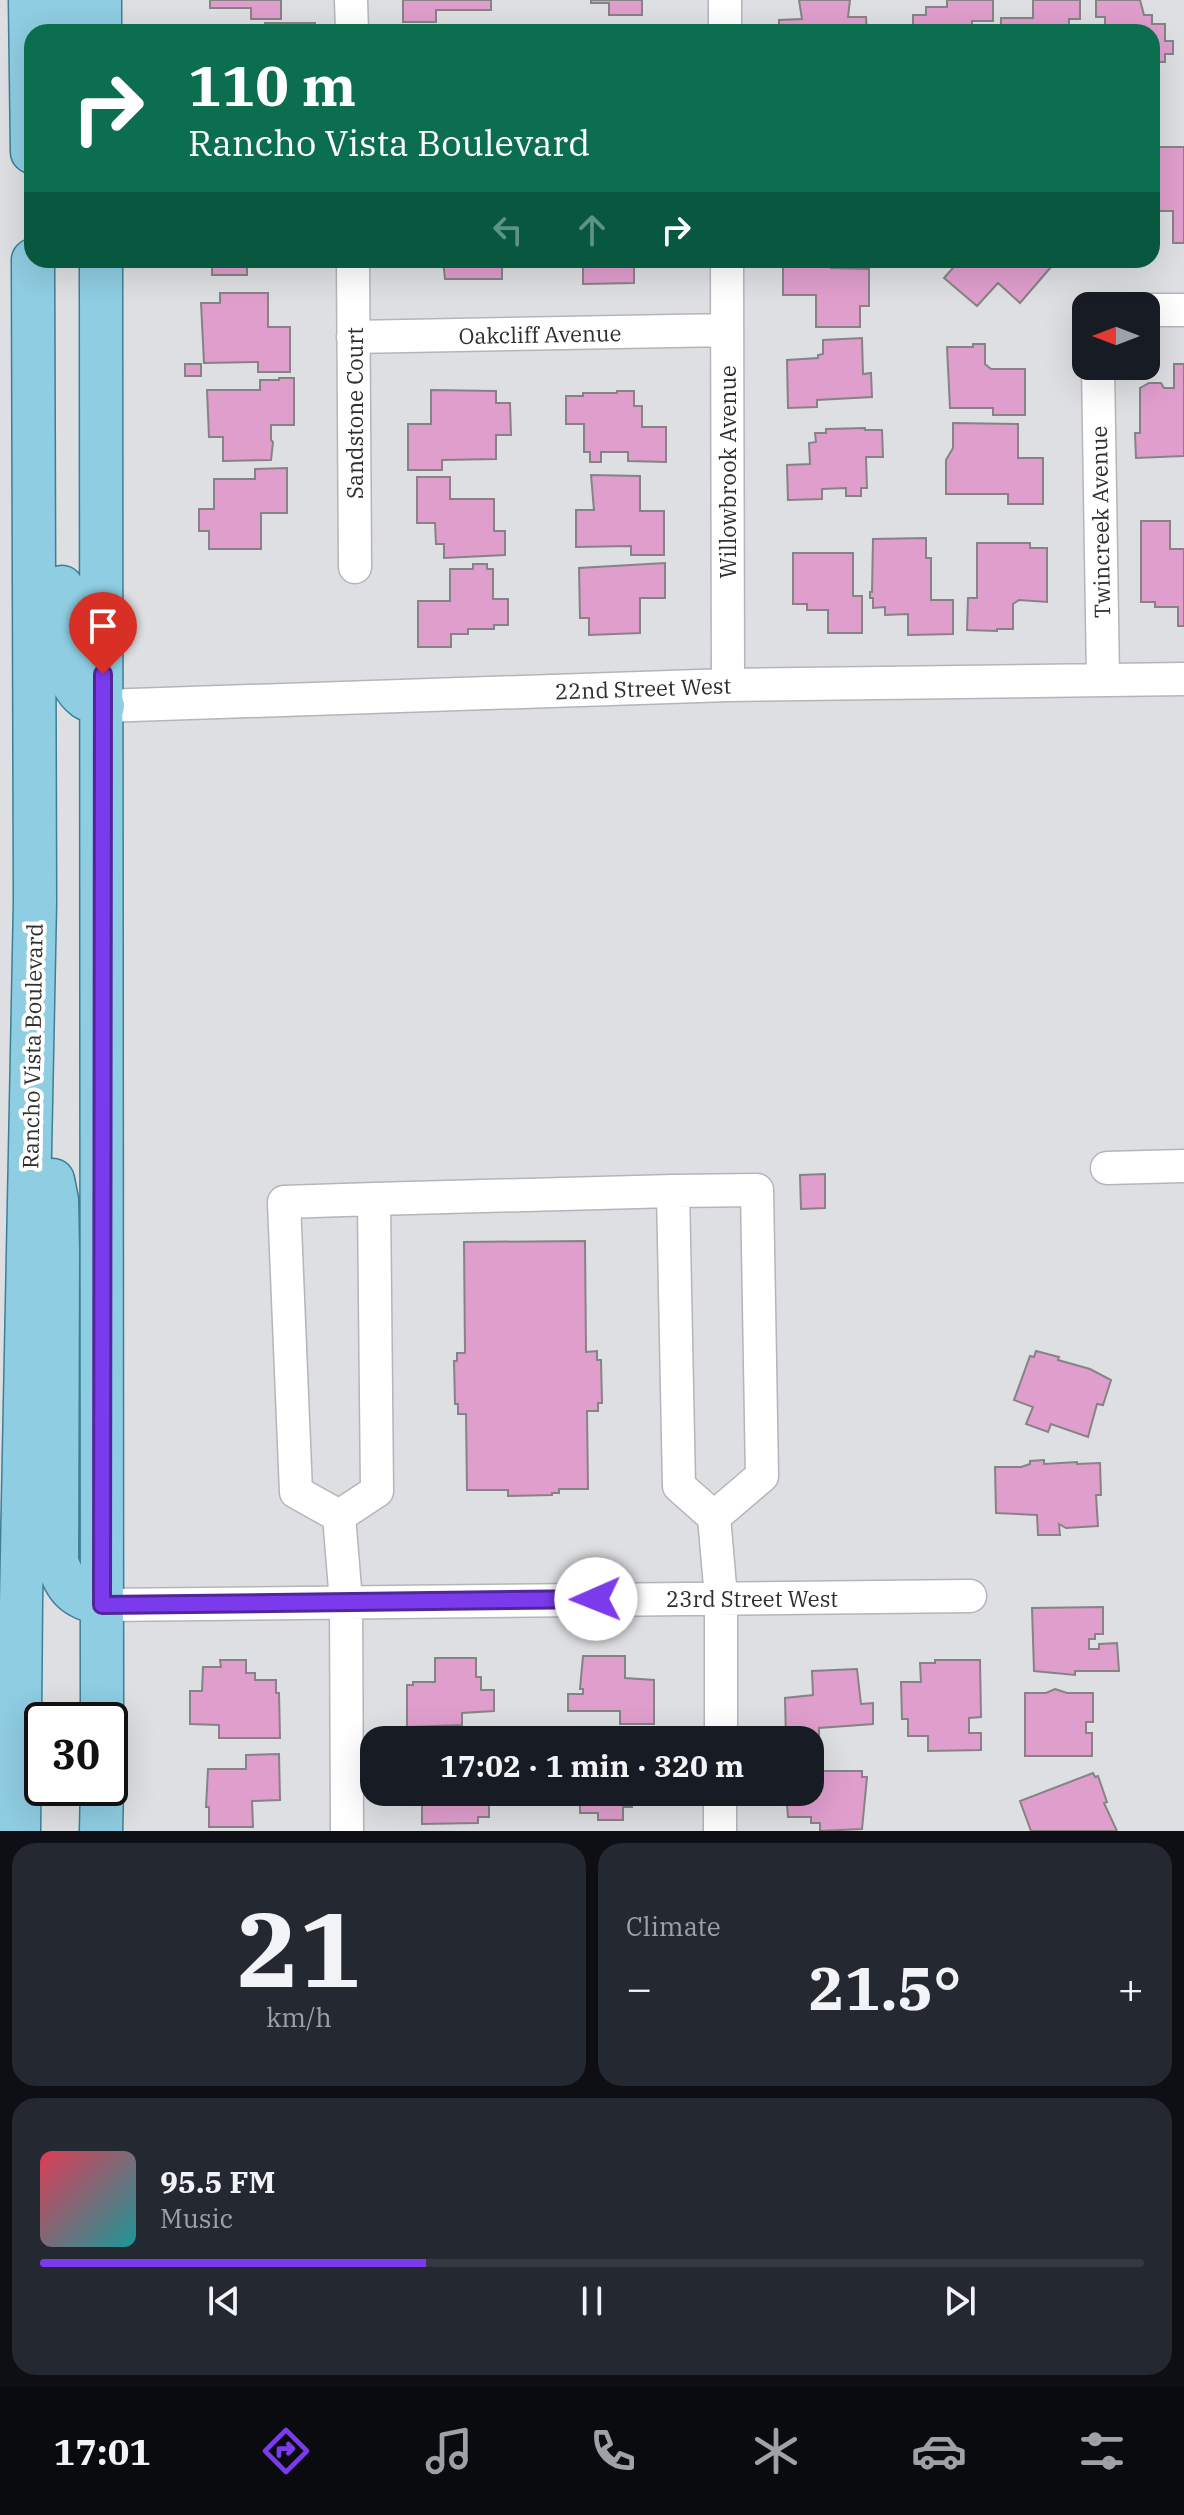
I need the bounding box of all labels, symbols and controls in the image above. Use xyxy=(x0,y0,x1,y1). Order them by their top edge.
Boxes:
text: 110 m xyxy=(188,49,356,121)
icon: right xyxy=(56,56,160,160)
text: Rancho Vista Boulevard xyxy=(188,119,590,166)
icon: left xyxy=(486,208,530,252)
icon: ahead xyxy=(570,208,614,252)
icon: right xyxy=(654,208,698,252)
north arrow xyxy=(1072,292,1160,380)
map controls xyxy=(1072,292,1160,380)
street label: Oakcliff Avenue xyxy=(458,318,622,350)
street label: Sandstone Court xyxy=(340,327,369,499)
street label: Willowbrook Avenue xyxy=(713,365,742,579)
street label: Twincreek Avenue xyxy=(1084,426,1116,618)
pin xyxy=(69,592,137,674)
icon: arrive xyxy=(81,604,125,648)
street label: 22nd Street West xyxy=(554,670,732,706)
street label: Rancho Vista Boulevard xyxy=(15,923,49,1169)
position arrow xyxy=(554,1557,638,1641)
street label: 23rd Street West xyxy=(666,1584,838,1613)
speed limit sign: 30 xyxy=(24,1702,128,1806)
text: 17:02 · 1 min · 320 m xyxy=(440,1746,744,1785)
text: 21 xyxy=(237,1880,361,2016)
text: Climate xyxy=(626,1909,721,1943)
text: 21.5° xyxy=(808,1948,962,2027)
text: − xyxy=(626,1959,652,2016)
text: + xyxy=(1118,1959,1144,2016)
text: km/h xyxy=(266,2000,332,2034)
text: 95.5 FM xyxy=(160,2162,275,2201)
text: Music xyxy=(160,2201,233,2235)
icon: previous xyxy=(202,2279,246,2323)
icon: pause xyxy=(570,2279,614,2323)
icon: next xyxy=(938,2279,982,2323)
icon: directions xyxy=(258,2423,314,2479)
icon: music xyxy=(421,2423,477,2479)
icon: phone xyxy=(585,2423,641,2479)
icon: climate xyxy=(748,2423,804,2479)
icon: car xyxy=(911,2423,967,2479)
icon: filters xyxy=(1074,2423,1130,2479)
text: 17:01 xyxy=(54,2428,151,2475)

